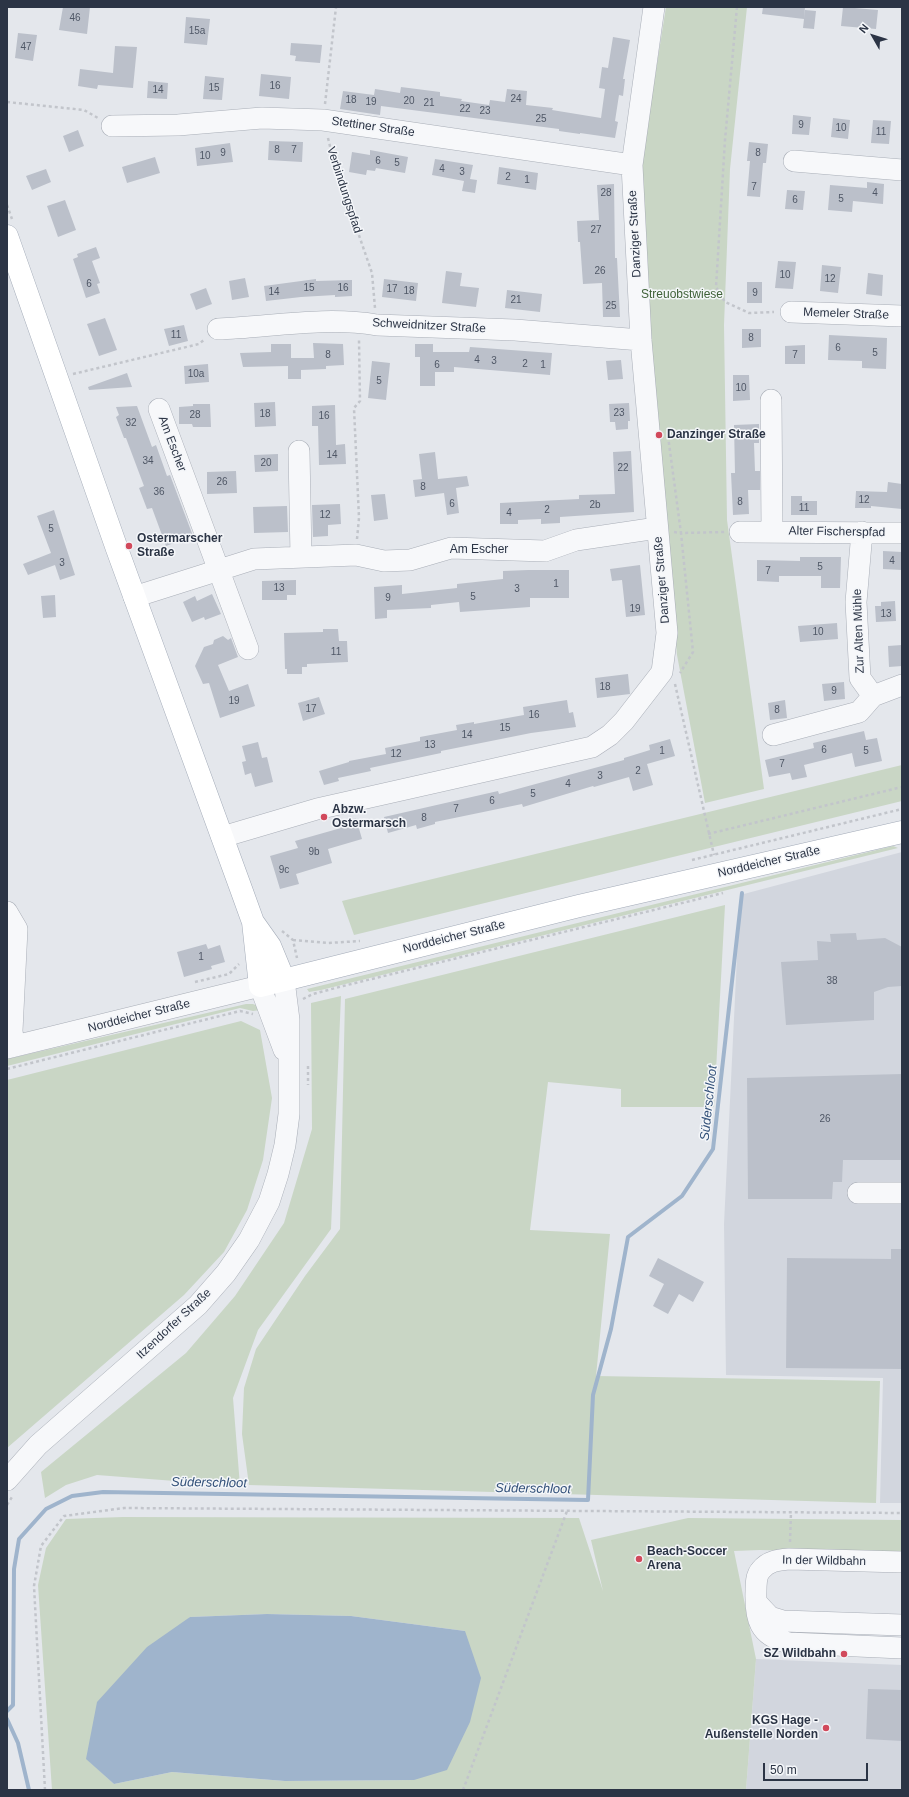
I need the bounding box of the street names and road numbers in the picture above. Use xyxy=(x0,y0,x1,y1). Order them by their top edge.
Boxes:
street label: Stettiner Straße xyxy=(330,114,416,140)
street label: Verbindungspfad xyxy=(323,145,365,235)
street label: Danziger Straße xyxy=(626,190,644,278)
street label: Memeler Straße xyxy=(803,305,889,323)
street label: Schweidnitzer Straße xyxy=(372,316,486,336)
street label: Am Escher xyxy=(155,414,189,474)
street label: Alter Fischerspfad xyxy=(789,524,885,540)
street label: Danziger Straße xyxy=(651,536,673,624)
street label: Am Escher xyxy=(450,543,508,557)
street label: Zur Alten Mühle xyxy=(850,588,868,674)
street label: Norddeicher Straße xyxy=(716,843,822,881)
street label: Norddeicher Straße xyxy=(401,917,507,957)
street label: Norddeicher Straße xyxy=(86,996,192,1036)
street label: Itzendorfer Straße xyxy=(134,1286,214,1362)
street label: In der Wildbahn xyxy=(782,1553,866,1569)

